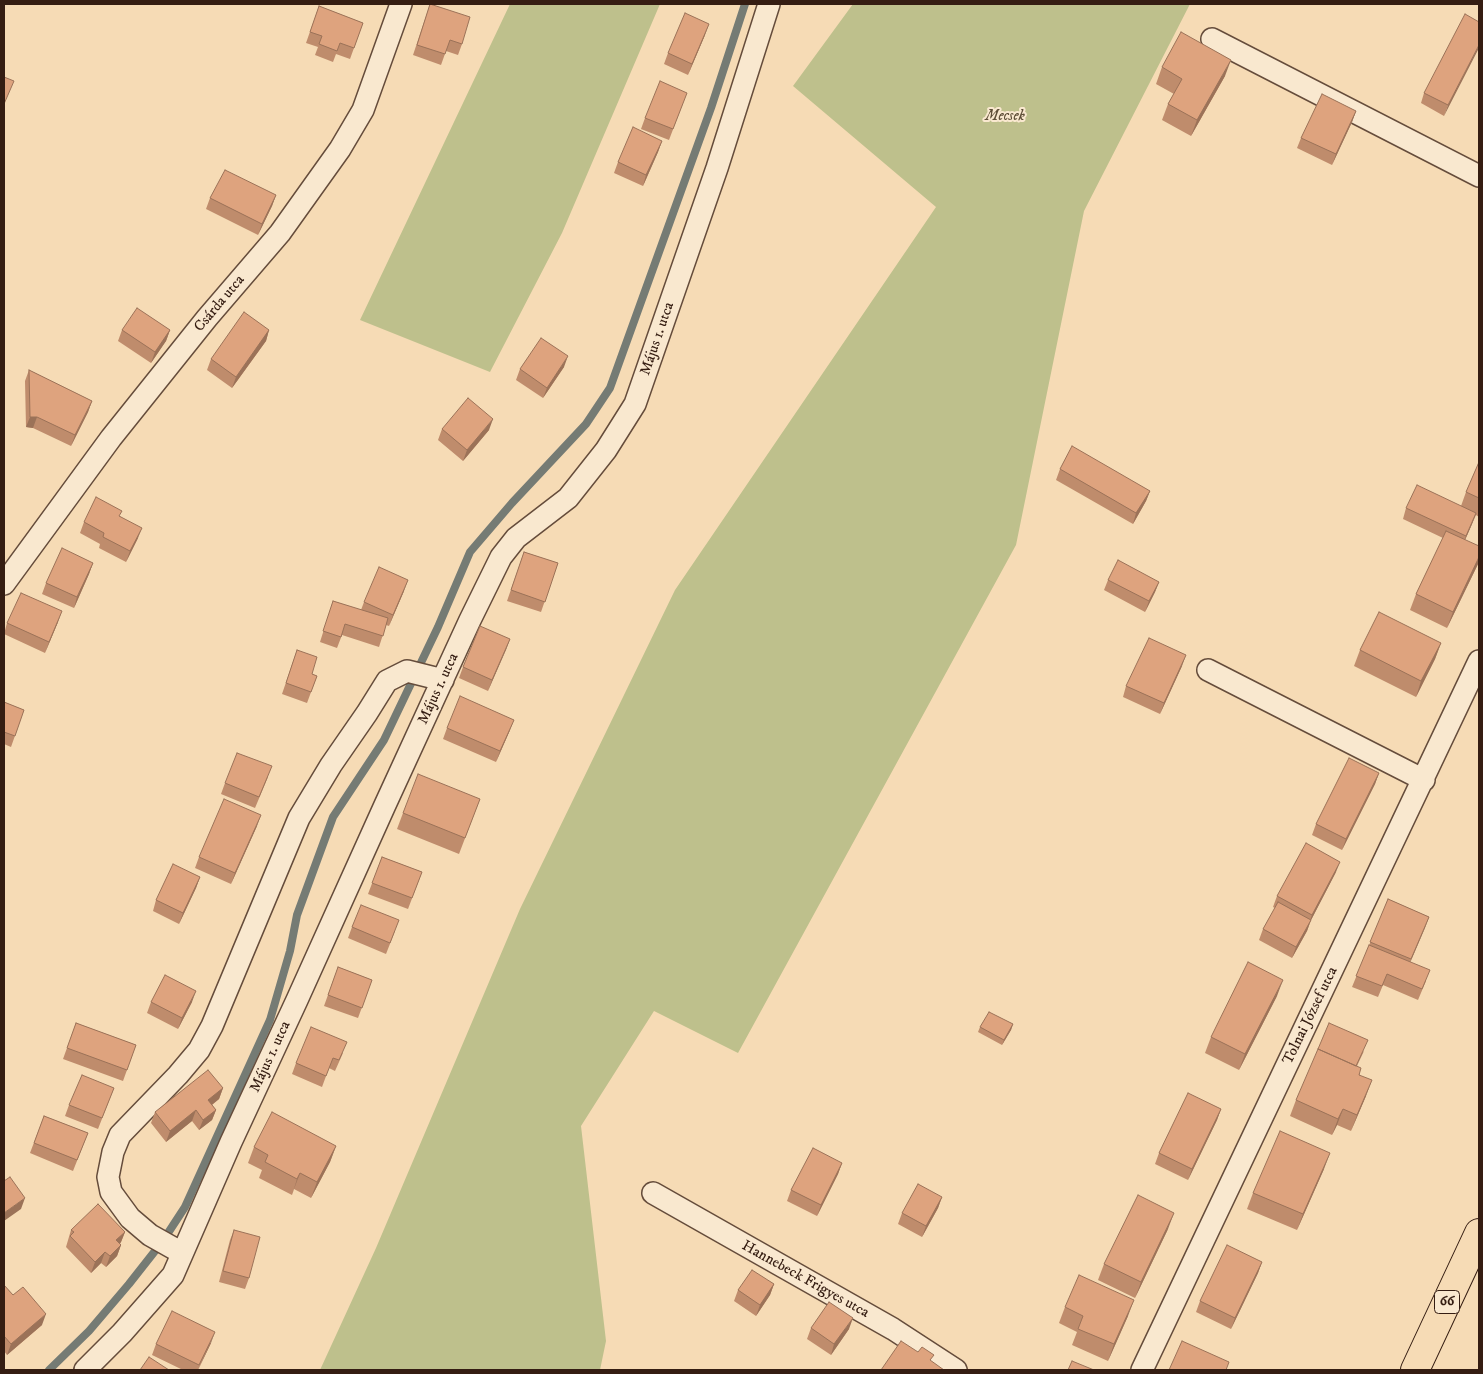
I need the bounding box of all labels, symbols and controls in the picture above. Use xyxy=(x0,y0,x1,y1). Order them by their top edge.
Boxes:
park label: Mecsek xyxy=(985,108,1025,126)
street label: Csárda utca xyxy=(191,272,249,336)
street label: Május 1. utca xyxy=(637,300,679,378)
street label: Május 1. utca xyxy=(415,651,463,727)
street label: Tolnai József utca xyxy=(1280,964,1342,1068)
street label: Május 1. utca xyxy=(247,1019,295,1095)
street label: Hannebeck Frigyes utca xyxy=(738,1237,872,1323)
road number: 66 xyxy=(1434,1290,1460,1314)

